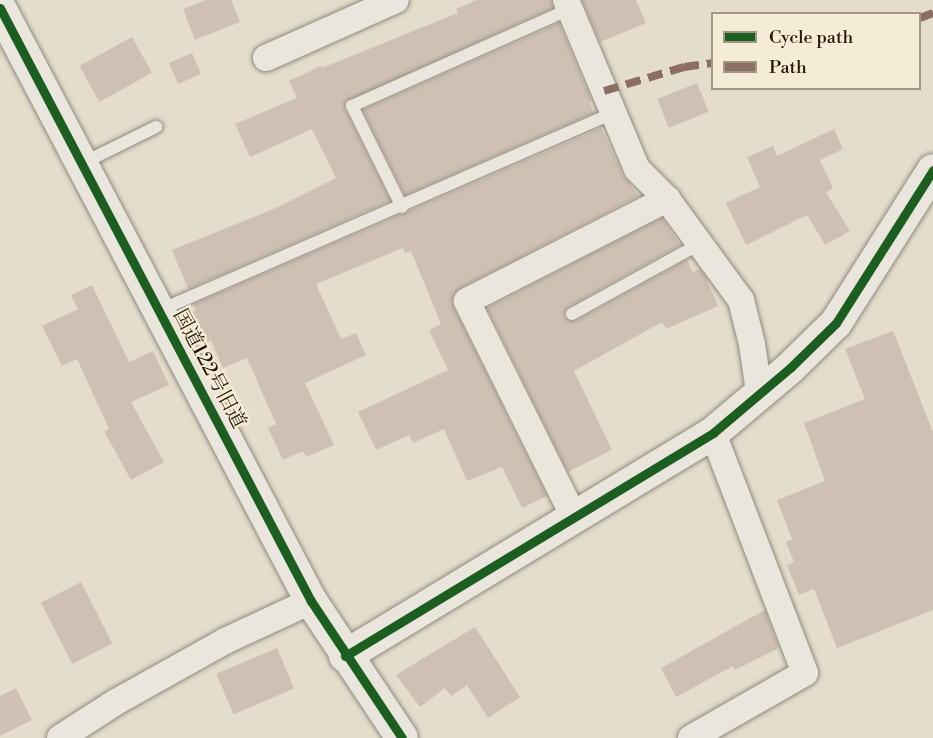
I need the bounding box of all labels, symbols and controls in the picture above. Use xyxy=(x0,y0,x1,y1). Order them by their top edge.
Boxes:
legend xyxy=(711,12,921,90)
text: Cycle path xyxy=(769,26,853,49)
text: Path xyxy=(769,56,807,79)
street label: 国道122号旧道 xyxy=(167,305,251,433)

